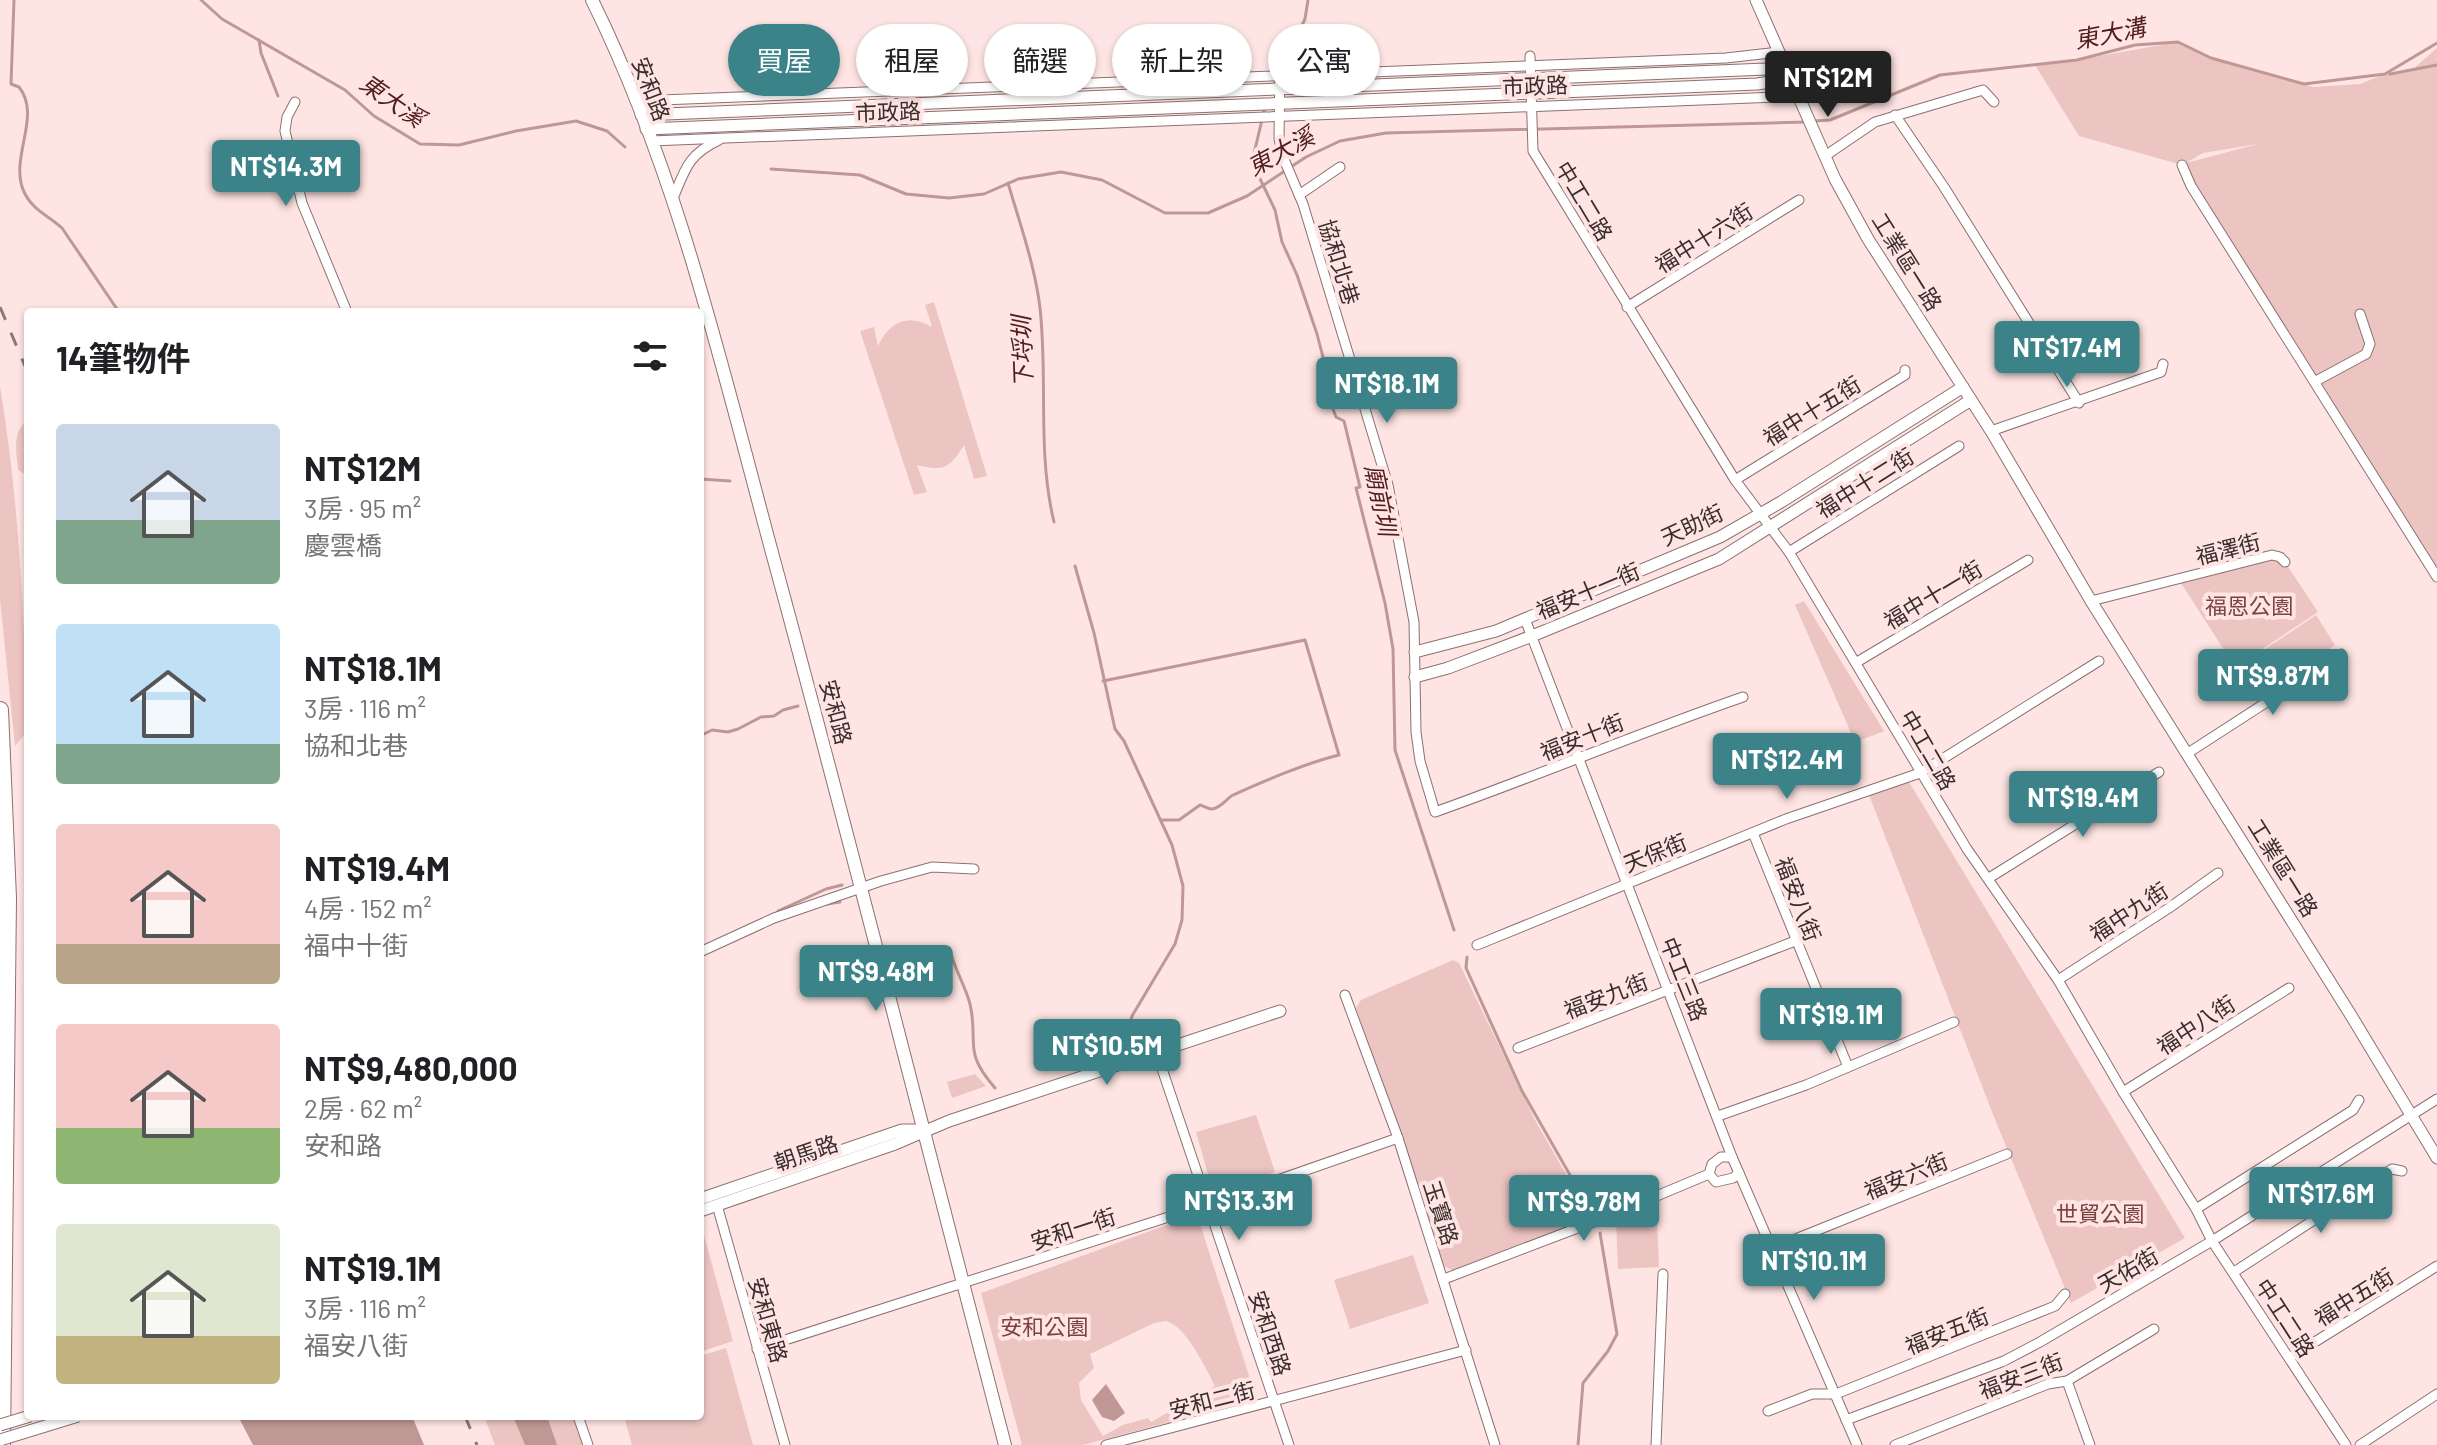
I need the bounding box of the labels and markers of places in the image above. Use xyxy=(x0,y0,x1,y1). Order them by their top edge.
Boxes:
pin: NT$12M xyxy=(1763,51,1893,119)
pin: NT$14.3M xyxy=(203,140,369,208)
pin: NT$17.4M xyxy=(1984,321,2150,389)
pin: NT$18.1M xyxy=(1304,357,1470,425)
pin: NT$9.87M xyxy=(2190,649,2356,717)
pin: NT$12.4M xyxy=(1704,733,1870,801)
pin: NT$19.4M xyxy=(2000,771,2166,839)
pin: NT$9.48M xyxy=(793,945,959,1013)
pin: NT$19.1M xyxy=(1748,988,1914,1056)
pin: NT$10.5M xyxy=(1024,1019,1190,1087)
pin: NT$17.6M xyxy=(2238,1167,2404,1235)
pin: NT$13.3M xyxy=(1156,1174,1322,1242)
pin: NT$9.78M xyxy=(1501,1175,1667,1243)
pin: NT$10.1M xyxy=(1731,1234,1897,1302)

